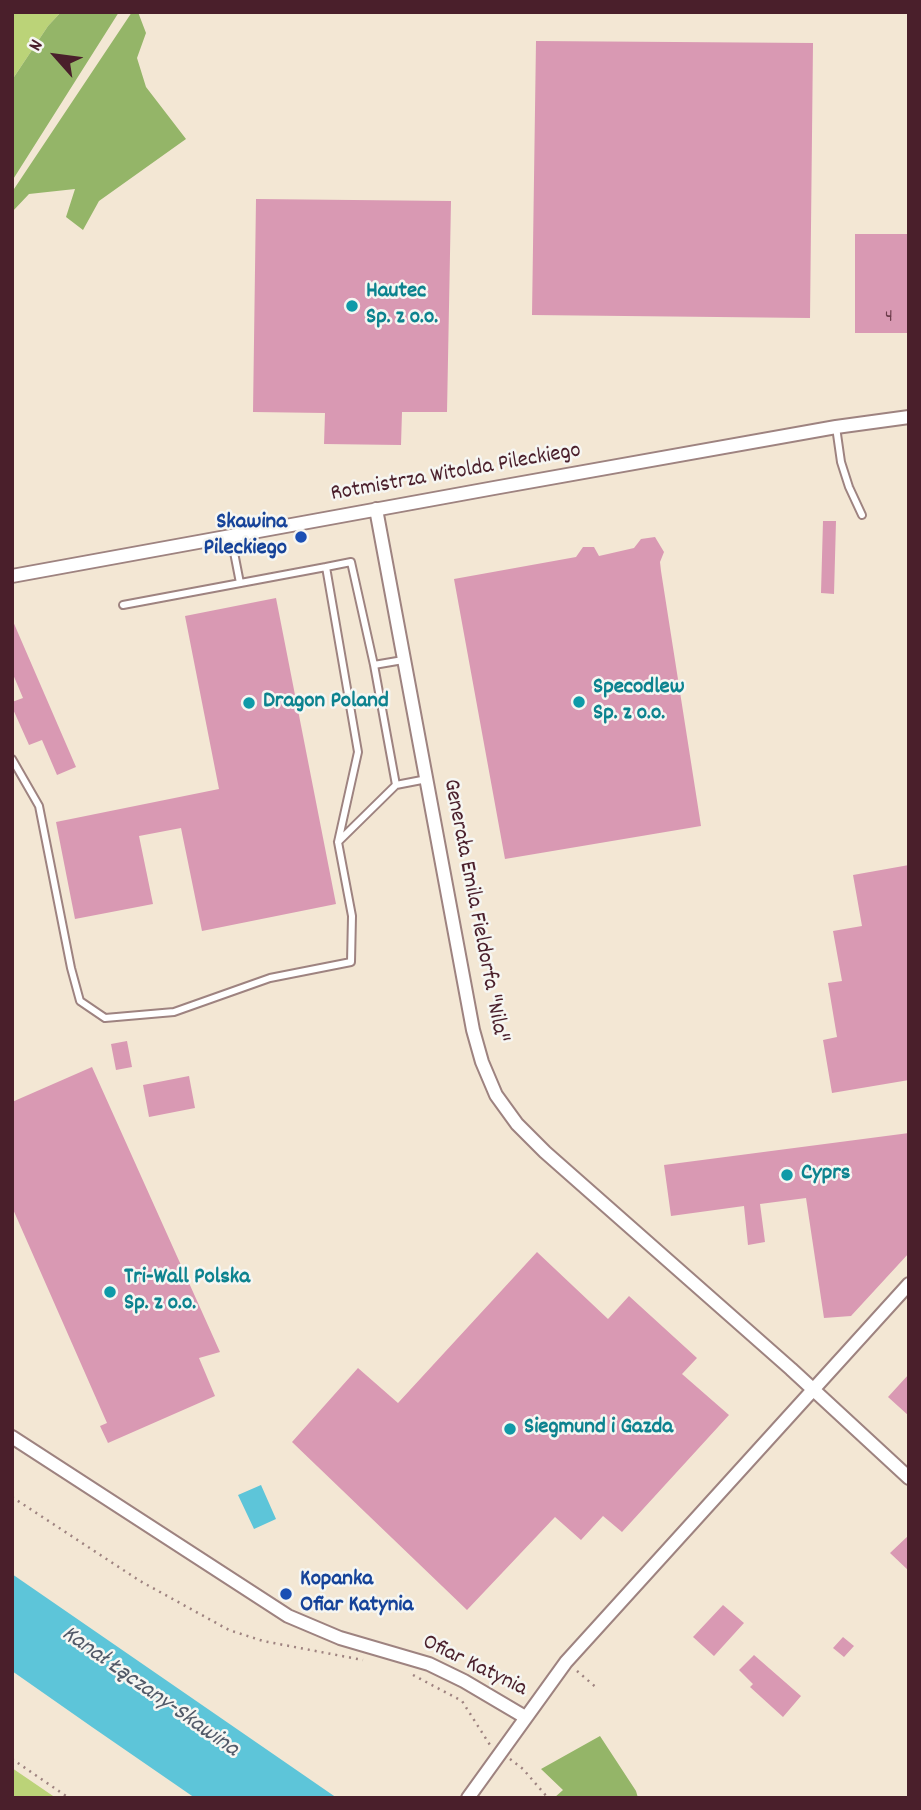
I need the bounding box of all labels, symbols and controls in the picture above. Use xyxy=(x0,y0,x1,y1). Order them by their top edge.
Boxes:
north arrow xyxy=(21,21,91,91)
text: N xyxy=(23,35,51,56)
place label: Hautec Sp. z o.o. xyxy=(366,279,438,333)
marker: Hautec Sp. z o.o. xyxy=(344,298,360,314)
house number: 4 xyxy=(885,307,893,329)
street label: Rotmistrza Witolda Pileckiego xyxy=(329,438,583,510)
place label: Skawina Pileckiego xyxy=(203,510,287,564)
marker: Skawina Pileckiego xyxy=(293,529,309,545)
place label: Specodlew Sp. z o.o. xyxy=(593,675,685,729)
place label: Dragon Poland xyxy=(263,689,389,717)
marker: Specodlew Sp. z o.o. xyxy=(571,694,587,710)
marker: Dragon Poland xyxy=(241,695,257,711)
street label: Generała Emila Fieldorfa "Nila" xyxy=(435,777,513,1045)
place label: Cyprs xyxy=(801,1161,850,1189)
marker: Cyprs xyxy=(779,1167,795,1183)
place label: Tri-Wall Polska Sp. z o.o. xyxy=(124,1265,250,1319)
marker: Tri-Wall Polska Sp. z o.o. xyxy=(102,1284,118,1300)
place label: Siegmund i Gazda xyxy=(524,1415,673,1443)
marker: Siegmund i Gazda xyxy=(502,1421,518,1437)
place label: Kopanka Ofiar Katynia xyxy=(300,1567,413,1621)
marker: Kopanka Ofiar Katynia xyxy=(278,1586,294,1602)
water label: Kanał Łączany-Skawina xyxy=(55,1621,243,1765)
street label: Ofiar Katynia xyxy=(417,1630,531,1704)

